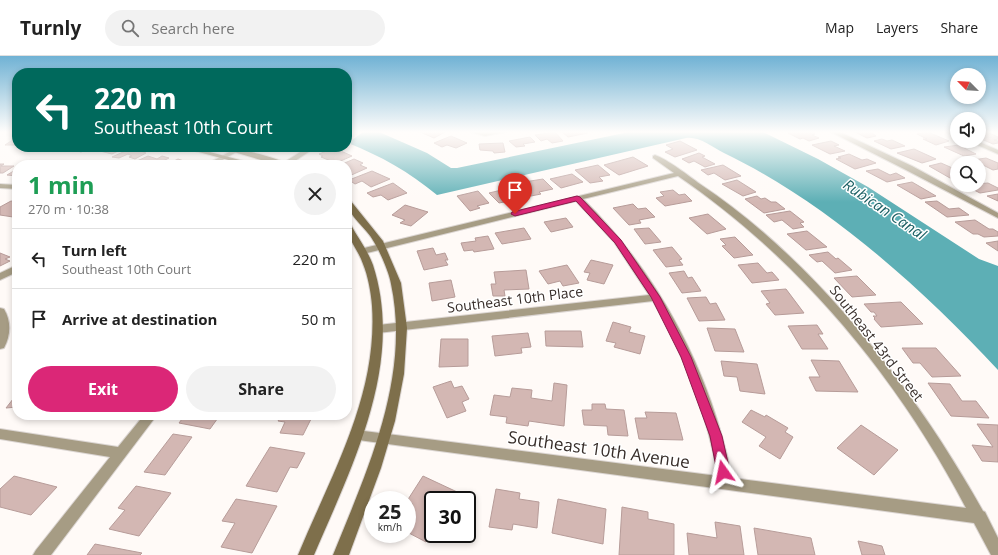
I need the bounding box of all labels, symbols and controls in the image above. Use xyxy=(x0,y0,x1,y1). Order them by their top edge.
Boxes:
search box xyxy=(105,10,385,46)
text: Turnly xyxy=(20,15,81,41)
icon: search xyxy=(119,17,141,39)
text: Search here xyxy=(151,18,235,38)
text: Map xyxy=(825,18,854,37)
text: Layers xyxy=(876,18,918,37)
text: Share xyxy=(940,18,978,37)
north arrow xyxy=(950,68,986,104)
map controls xyxy=(950,68,986,192)
text: 220 m xyxy=(94,79,177,117)
icon: left xyxy=(28,84,80,136)
button: sound xyxy=(950,112,986,148)
text: Southeast 10th Court xyxy=(94,115,273,139)
button: search xyxy=(950,156,986,192)
text: 1 min xyxy=(28,168,95,201)
button: close xyxy=(294,173,336,215)
pin xyxy=(498,173,532,214)
water label: Rubican Canal xyxy=(840,174,931,245)
icon: arrive xyxy=(504,179,526,201)
text: 270 m · 10:38 xyxy=(28,200,109,218)
text: Turn left xyxy=(62,240,127,260)
icon: left xyxy=(28,248,50,270)
text: 220 m xyxy=(292,249,336,269)
text: Southeast 10th Court xyxy=(62,260,191,278)
street label: Southeast 10th Place xyxy=(446,281,584,317)
street label: Southeast 43rd Street xyxy=(826,281,928,405)
icon: arrive xyxy=(28,308,50,330)
text: Arrive at destination xyxy=(62,309,217,329)
text: 50 m xyxy=(301,309,336,329)
button: Exit xyxy=(28,366,178,412)
button: Share xyxy=(186,366,336,412)
street label: Southeast 10th Avenue xyxy=(507,425,691,473)
position arrow xyxy=(702,451,744,493)
speed limit sign: 30 xyxy=(424,491,476,543)
text: 25 xyxy=(379,498,401,525)
text: km/h xyxy=(378,520,402,534)

